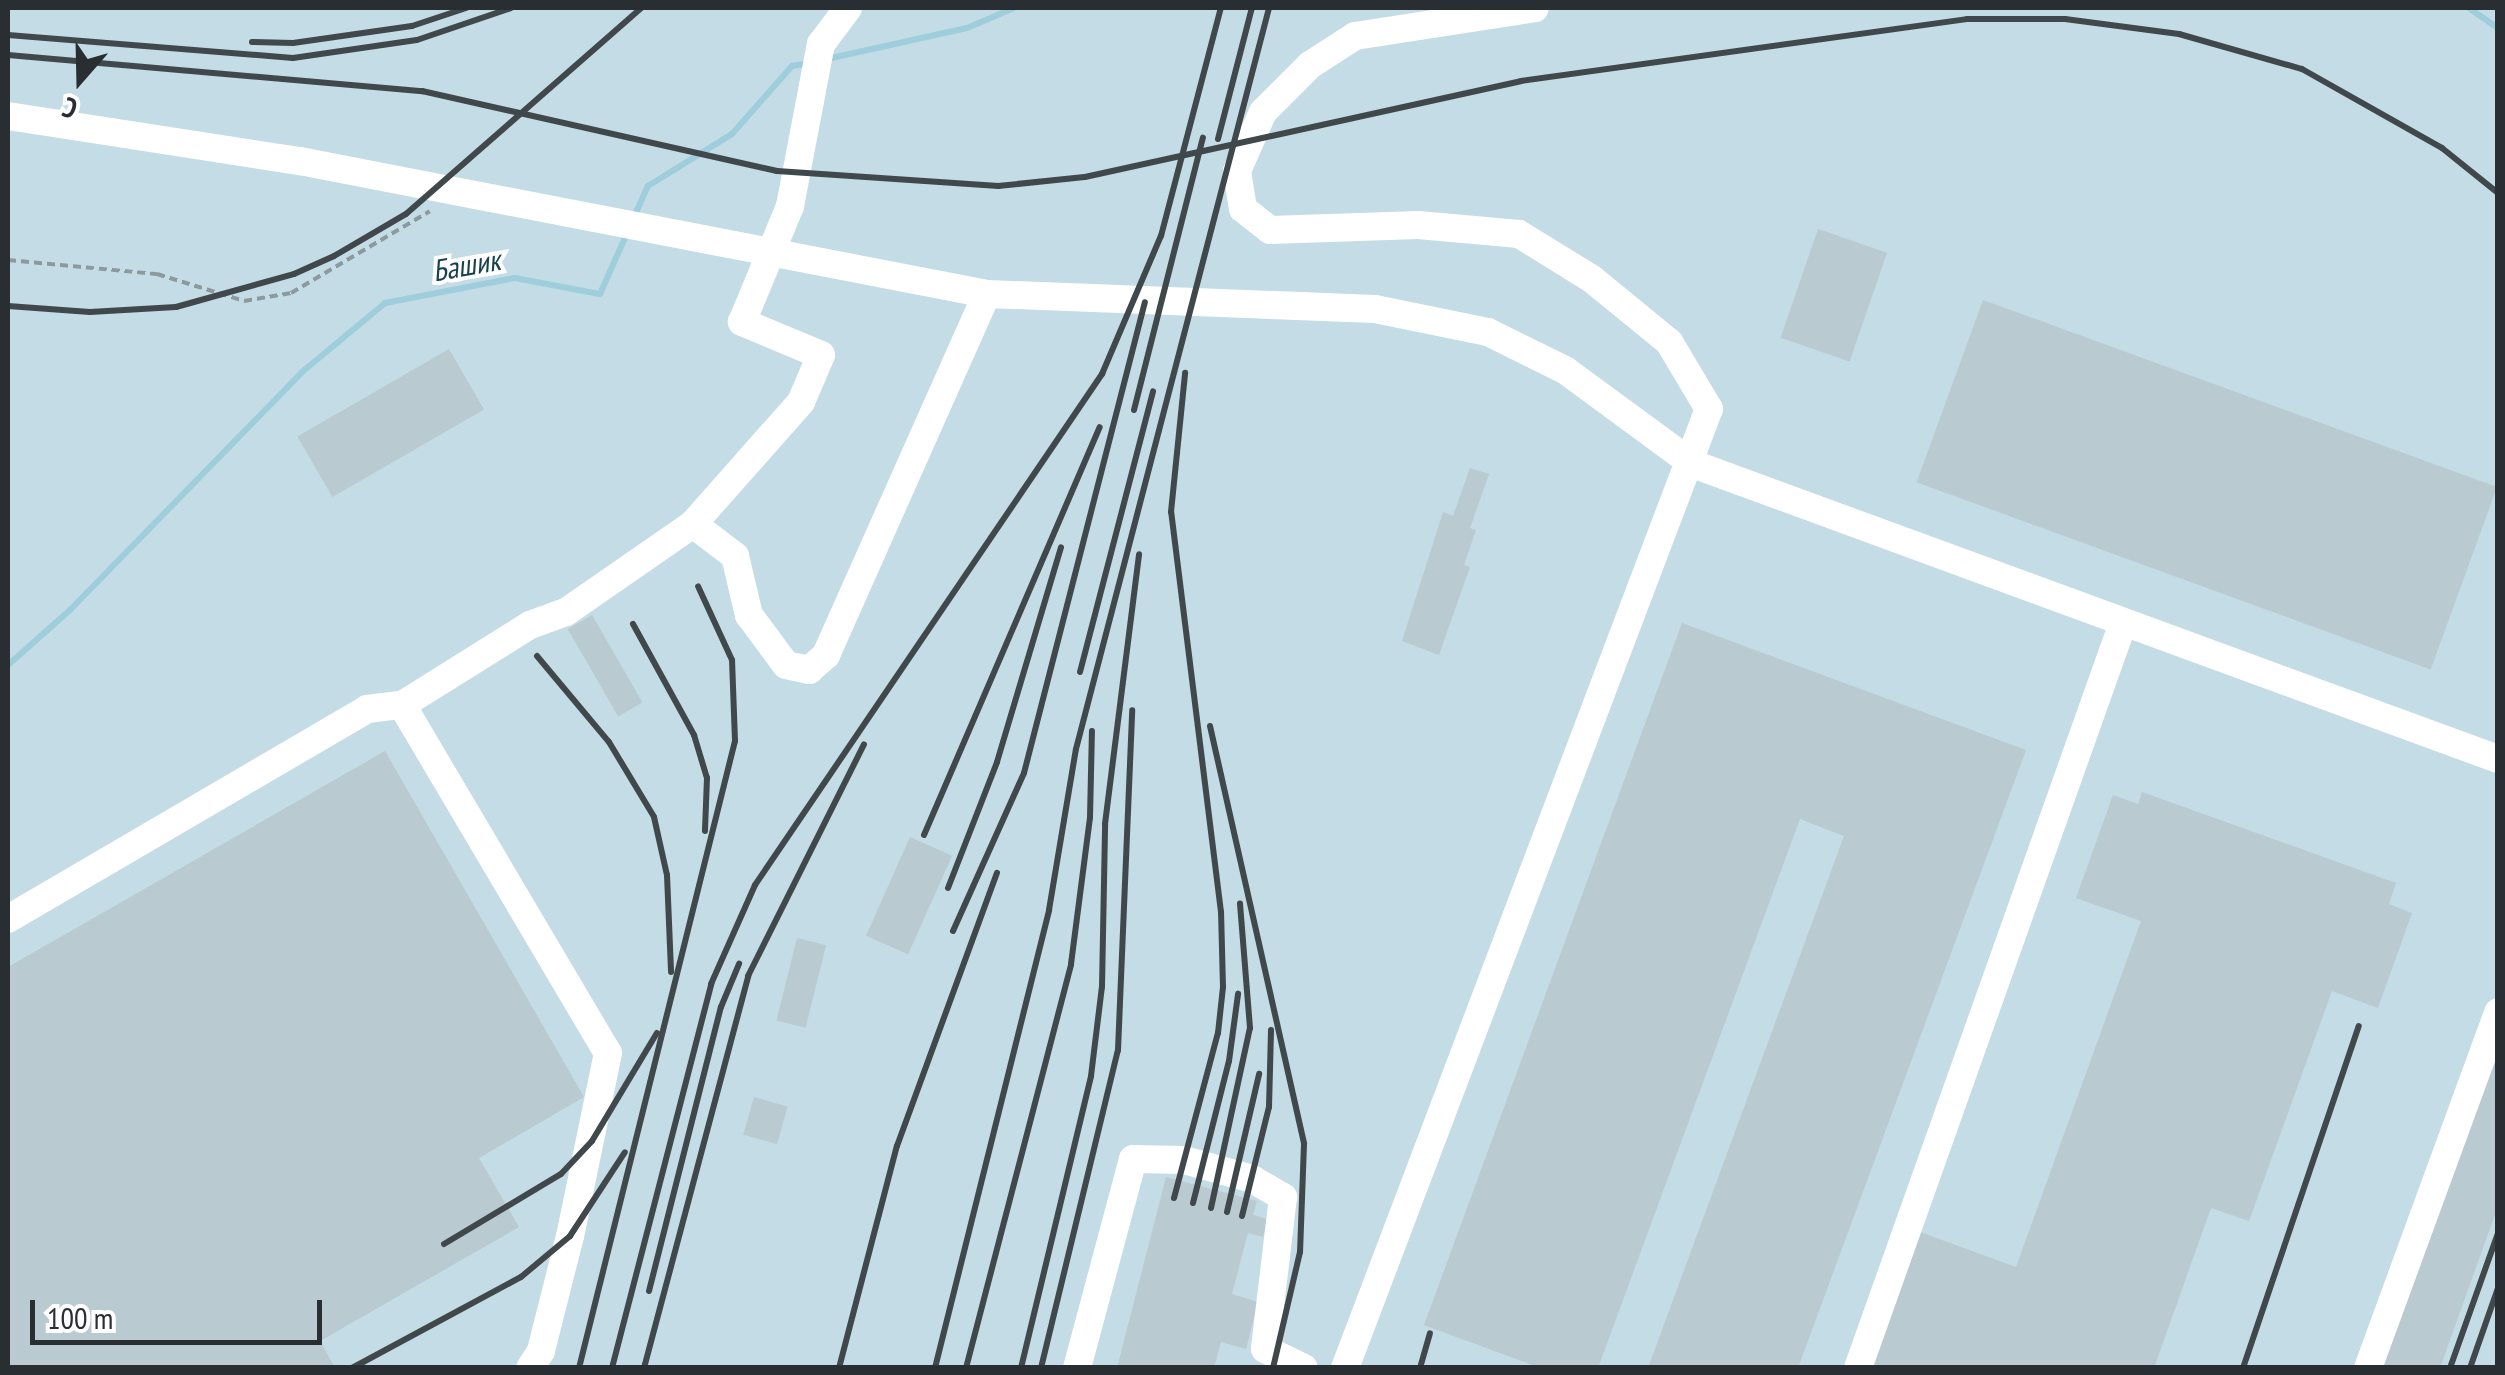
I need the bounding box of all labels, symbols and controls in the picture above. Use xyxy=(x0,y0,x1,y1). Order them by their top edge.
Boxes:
north arrow xyxy=(30,30,130,130)
text: С xyxy=(57,89,82,128)
water label: Башик xyxy=(429,241,503,289)
scale bar xyxy=(35,1280,328,1342)
text: 100 m xyxy=(47,1298,113,1337)

